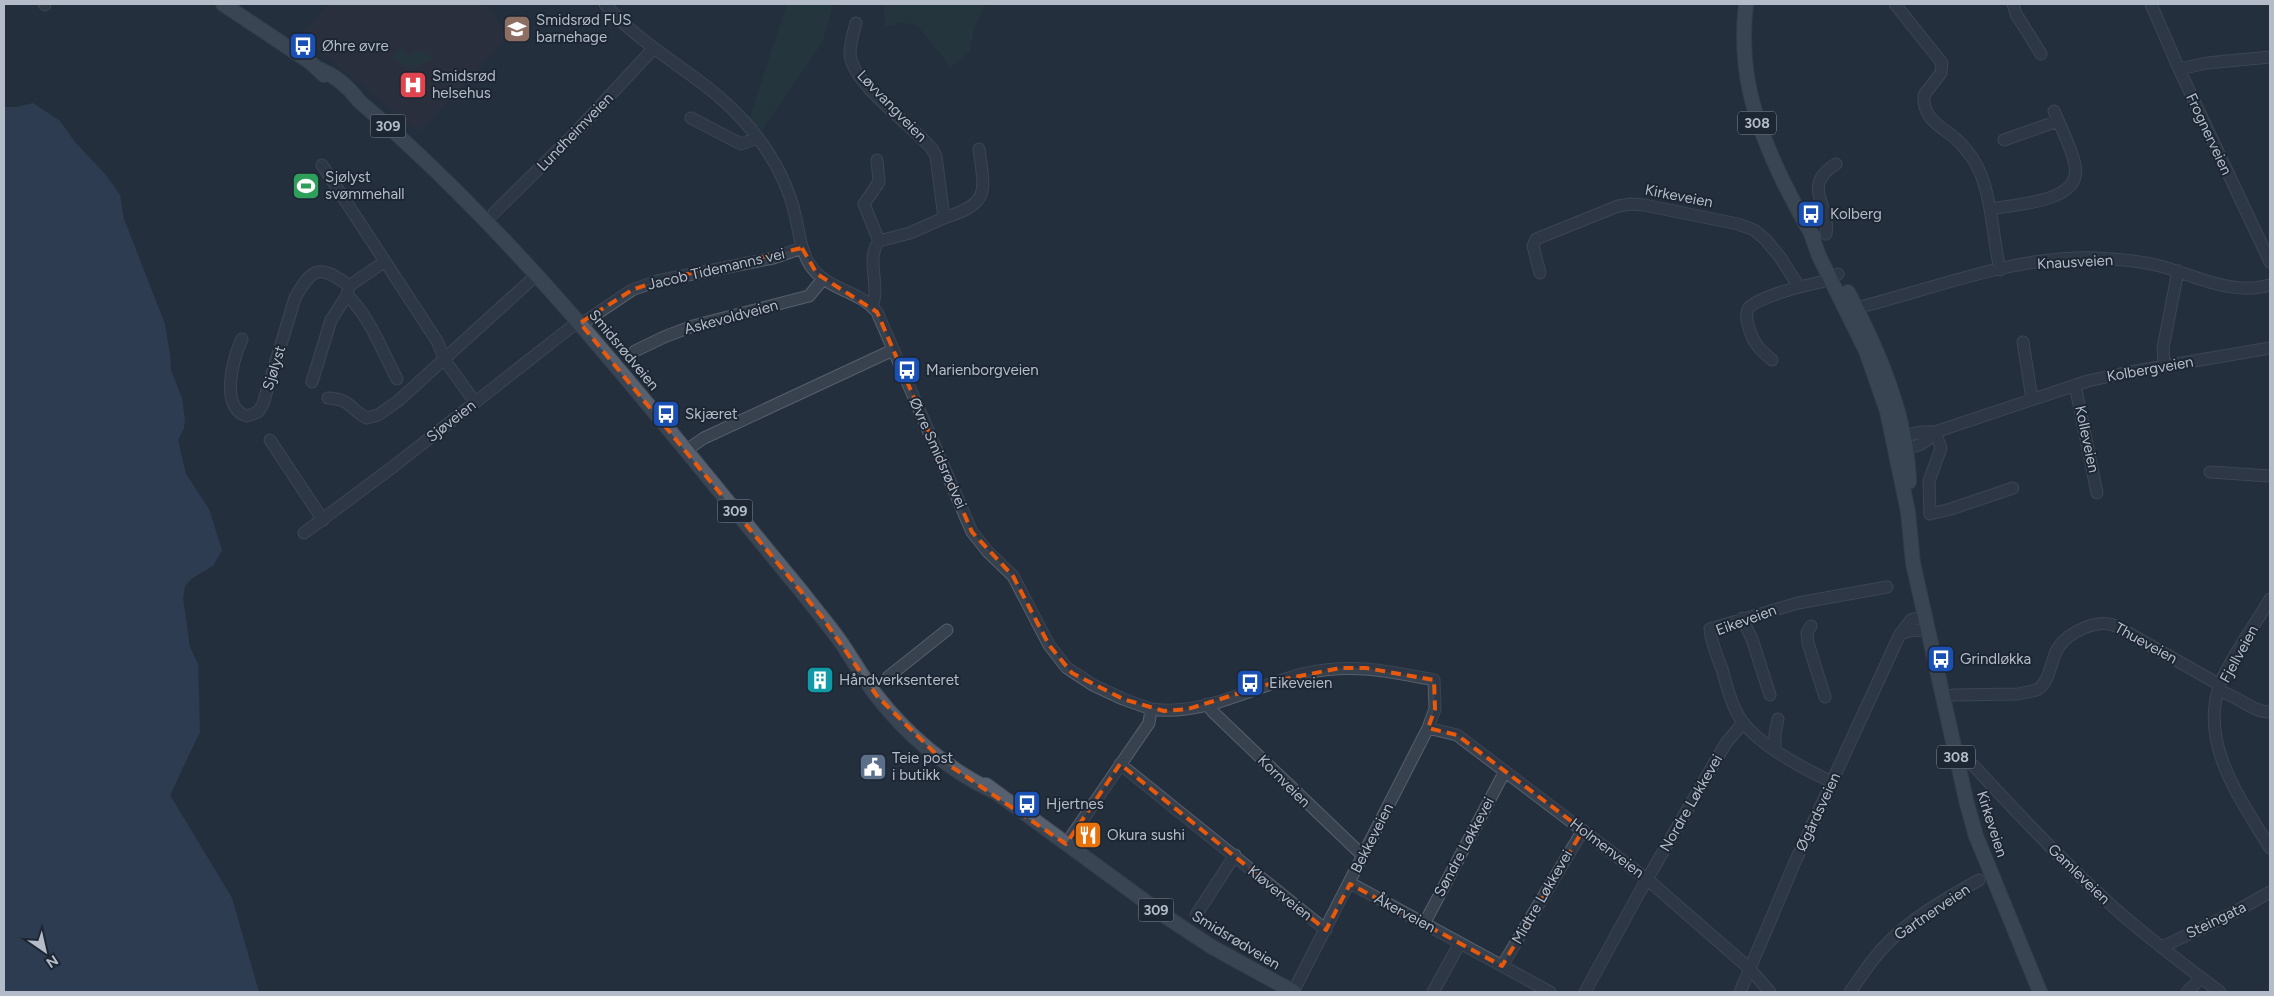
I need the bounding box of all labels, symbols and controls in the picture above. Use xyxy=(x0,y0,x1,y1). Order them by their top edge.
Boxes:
place label: Smidsrød FUS barnehage xyxy=(536,11,631,46)
school or university icon: Smidsrød FUS barnehage xyxy=(502,14,532,44)
bus stop icon: Øhre øvre xyxy=(288,31,318,61)
place label: Øhre øvre xyxy=(322,37,389,55)
place label: Smidsrød helsehus xyxy=(432,67,496,102)
street label: Løvvangveien xyxy=(853,67,931,145)
hospital icon: Smidsrød helsehus xyxy=(398,70,428,100)
street label: Lundheimveien xyxy=(533,89,617,175)
street label: Frognerveien xyxy=(2182,90,2236,178)
road number: 308 xyxy=(1738,112,1776,134)
road number: 309 xyxy=(370,114,406,138)
place label: Sjølyst svømmehall xyxy=(325,168,405,203)
sports icon: Sjølyst svømmehall xyxy=(291,171,321,201)
street label: Kirkeveien xyxy=(1644,181,1714,211)
bus stop icon: Kolberg xyxy=(1796,199,1826,229)
place label: Kolberg xyxy=(1830,205,1882,223)
street label: Jacob Tidemanns vei xyxy=(645,244,787,294)
street label: Knausveien xyxy=(2036,251,2114,273)
street label: Askevoldveien xyxy=(682,296,780,338)
street label: Smidsrødveien xyxy=(585,306,663,394)
street label: Sjølyst xyxy=(259,343,289,393)
street label: Kolbergveien xyxy=(2105,353,2195,385)
bus stop icon: Marienborgveien xyxy=(892,355,922,385)
place label: Marienborgveien xyxy=(926,361,1039,379)
street label: Øvre Smidsrødvei xyxy=(905,395,971,511)
street label: Sjøveien xyxy=(423,396,479,446)
bus stop icon: Skjæret xyxy=(651,399,681,429)
street label: Kolleveien xyxy=(2071,404,2103,474)
place label: Skjæret xyxy=(685,405,738,423)
road number: 309 xyxy=(718,500,752,522)
street label: Eikeveien xyxy=(1713,601,1779,639)
street label: Thueveien xyxy=(2112,618,2180,668)
street label: Fjellveien xyxy=(2216,622,2262,686)
bus stop icon: Grindløkka xyxy=(1926,644,1956,674)
place label: Grindløkka xyxy=(1960,650,2031,668)
building icon: Håndverksenteret xyxy=(805,665,835,695)
bus stop icon: Eikeveien xyxy=(1235,668,1265,698)
place label: Håndverksenteret xyxy=(839,671,960,689)
place label: Eikeveien xyxy=(1269,674,1332,692)
road number: 308 xyxy=(1937,746,1975,769)
place label: Teie post i butikk xyxy=(892,749,953,784)
street label: Kornveien xyxy=(1254,751,1314,811)
street label: Nordre Løkkevei xyxy=(1656,751,1726,855)
public building icon: Teie post i butikk xyxy=(858,752,888,782)
street label: Øgårdsveien xyxy=(1792,770,1844,854)
bus stop icon: Hjertnes xyxy=(1012,789,1042,819)
street label: Kirkeveien xyxy=(1973,789,2011,859)
street label: Søndre Løkkevei xyxy=(1430,794,1498,900)
place label: Hjertnes xyxy=(1046,795,1104,813)
street label: Bekkeveien xyxy=(1347,800,1397,876)
street label: Holmenveien xyxy=(1566,814,1648,882)
restaurant icon: Okura sushi xyxy=(1073,820,1103,850)
place label: Okura sushi xyxy=(1107,826,1185,844)
street label: Gamleveien xyxy=(2044,840,2114,908)
street label: Midtre Løkkevei xyxy=(1508,847,1576,947)
street label: Kløverveien xyxy=(1244,862,1316,924)
street label: Gartnerveien xyxy=(1891,880,1973,944)
street label: Åkerveien xyxy=(1371,889,1439,937)
road number: 309 xyxy=(1138,898,1174,922)
street label: Steingata xyxy=(2183,898,2249,942)
street label: Smidsrødveien xyxy=(1189,907,1283,973)
north arrow xyxy=(20,926,70,976)
text: N xyxy=(43,951,61,971)

